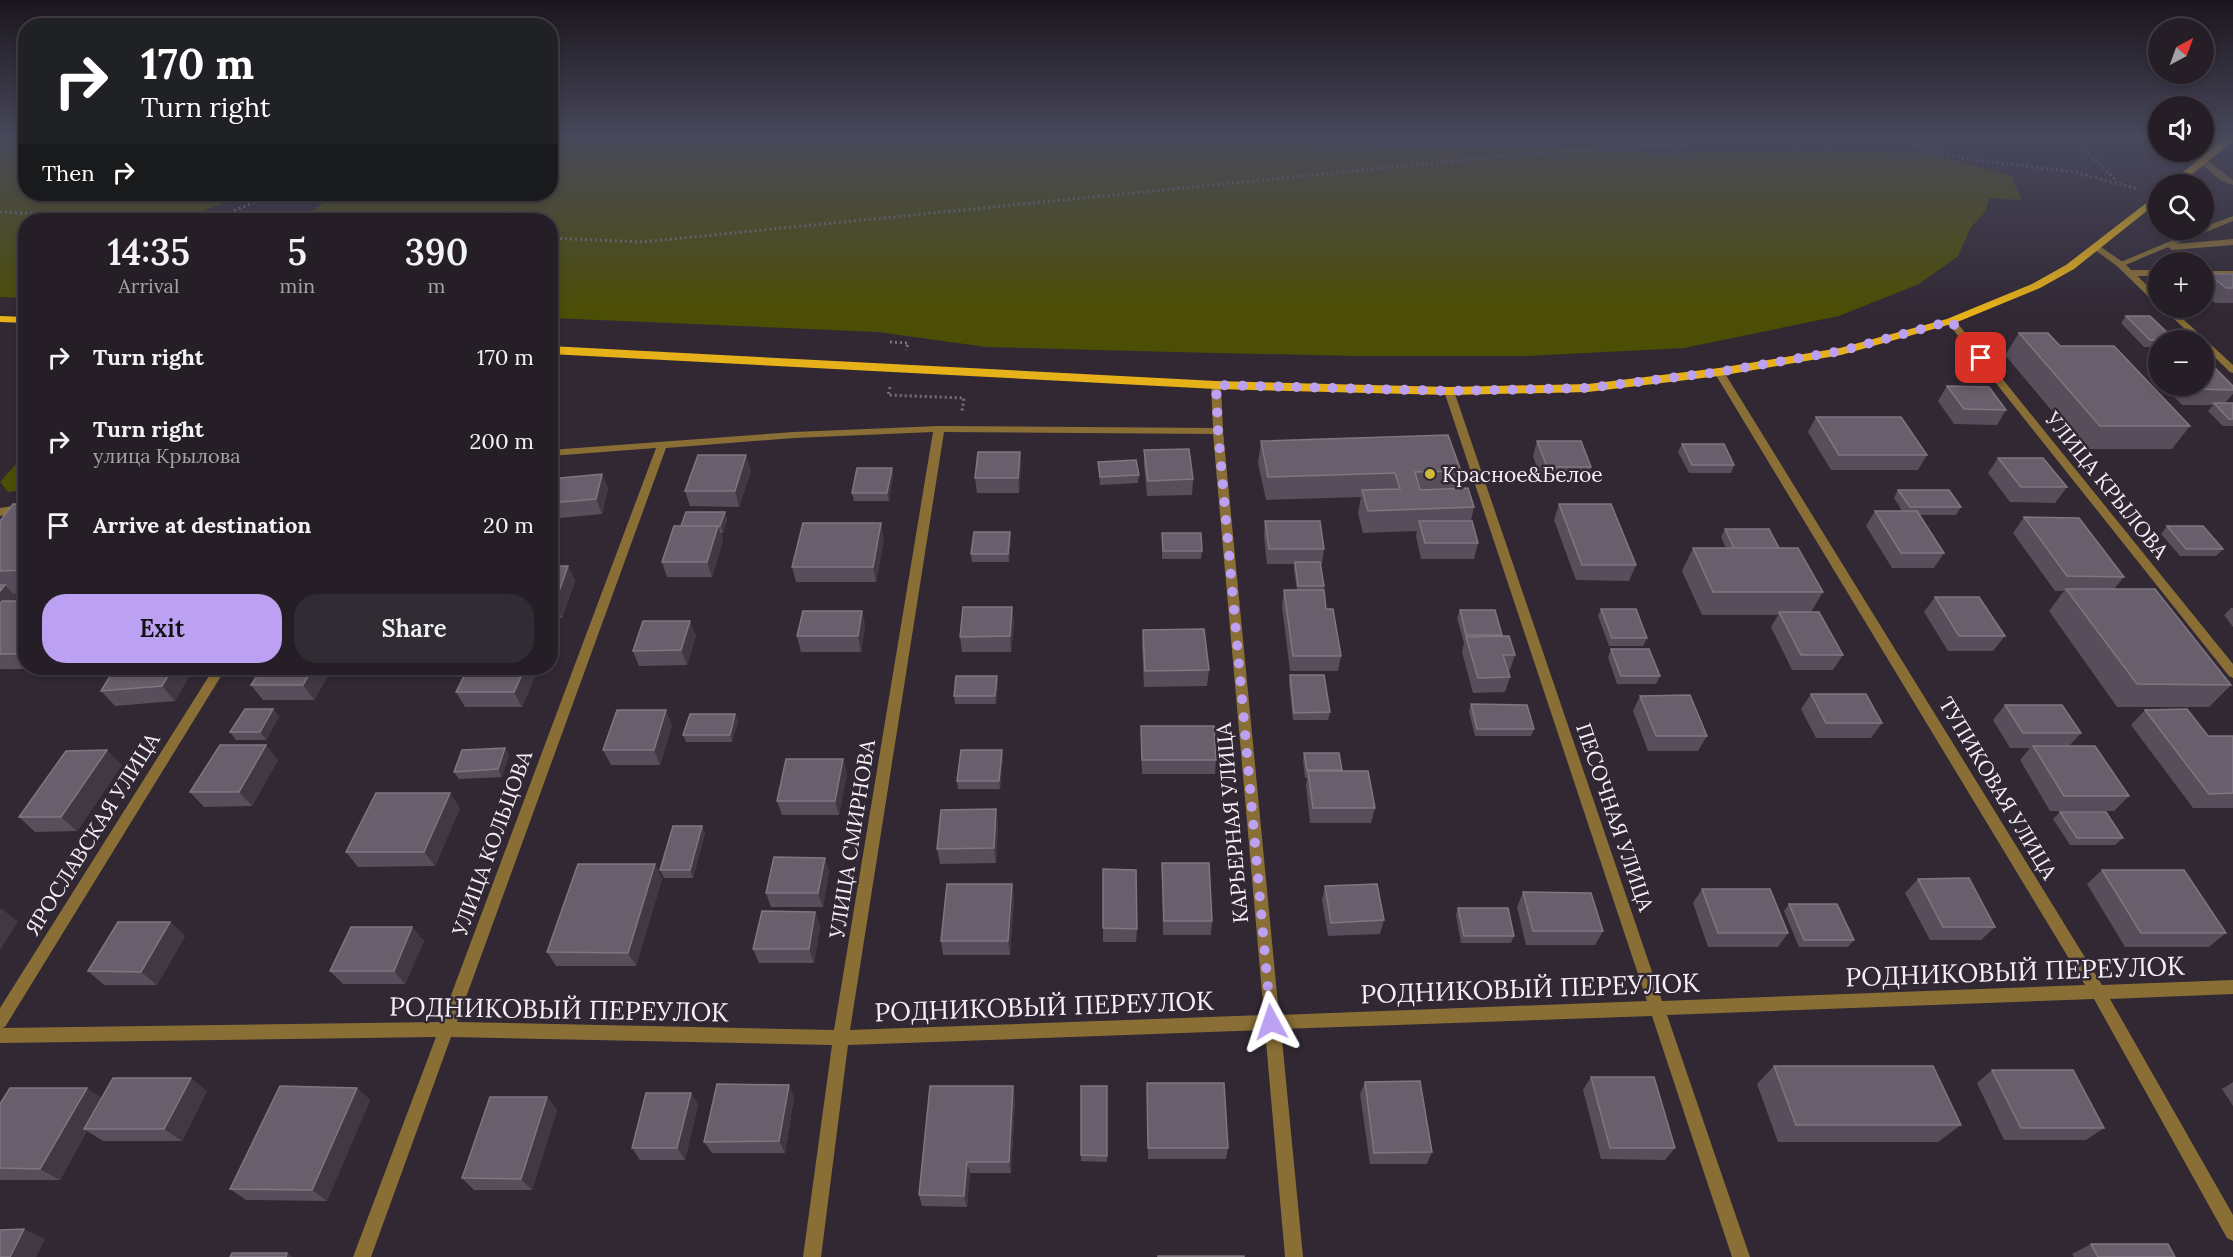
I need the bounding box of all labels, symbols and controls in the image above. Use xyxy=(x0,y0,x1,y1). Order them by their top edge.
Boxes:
north arrow xyxy=(2148,18,2214,84)
map controls xyxy=(2148,18,2214,396)
text: 170 m xyxy=(141,37,254,91)
icon: right xyxy=(42,42,120,120)
text: Turn right xyxy=(141,90,270,124)
button: sound xyxy=(2148,96,2214,162)
icon: right xyxy=(107,156,140,189)
text: Then xyxy=(42,159,95,187)
button: search xyxy=(2148,174,2214,240)
text: 14:35 xyxy=(108,229,190,275)
text: 5 xyxy=(288,229,307,275)
text: 390 xyxy=(405,229,468,275)
button: + xyxy=(2148,252,2214,318)
text: Arrival xyxy=(118,273,179,298)
text: min xyxy=(280,273,315,298)
text: m xyxy=(428,273,446,298)
button: − xyxy=(2148,330,2214,396)
pin xyxy=(1955,332,2006,383)
icon: right xyxy=(42,341,75,374)
icon: arrive xyxy=(1964,341,1997,374)
text: Turn right xyxy=(93,343,204,371)
text: 170 m xyxy=(477,343,534,371)
street label: УЛИЦА КРЫЛОВА xyxy=(2039,405,2175,565)
text: Turn right xyxy=(93,415,204,443)
icon: right xyxy=(42,425,75,458)
text: 200 m xyxy=(469,427,534,455)
text: улица Крылова xyxy=(93,443,241,468)
place label: Красное&Белое xyxy=(1442,461,1603,488)
marker: Красное&Белое xyxy=(1423,467,1437,481)
icon: arrive xyxy=(42,509,75,542)
text: Arrive at destination xyxy=(93,511,311,539)
text: 20 m xyxy=(483,511,534,539)
button: Exit xyxy=(42,594,282,663)
button: Share xyxy=(294,594,534,663)
street label: ТУПИКОВАЯ УЛИЦА xyxy=(1933,692,2064,885)
street label: ПЕСОЧНАЯ УЛИЦА xyxy=(1570,719,1660,915)
street label: КАРЬЕРНАЯ УЛИЦА xyxy=(1210,721,1254,924)
street label: ЯРОСЛАВСКАЯ УЛИЦА xyxy=(19,727,166,940)
street label: УЛИЦА СМИРНОВА xyxy=(823,737,881,941)
street label: УЛИЦА КОЛЬЦОВА xyxy=(446,746,538,940)
street label: РОДНИКОВЫЙ ПЕРЕУЛОК xyxy=(1845,949,2185,993)
street label: РОДНИКОВЫЙ ПЕРЕУЛОК xyxy=(1360,966,1700,1010)
street label: РОДНИКОВЫЙ ПЕРЕУЛОК xyxy=(874,984,1214,1028)
street label: РОДНИКОВЫЙ ПЕРЕУЛОК xyxy=(389,990,729,1028)
position arrow xyxy=(1239,990,1303,1054)

